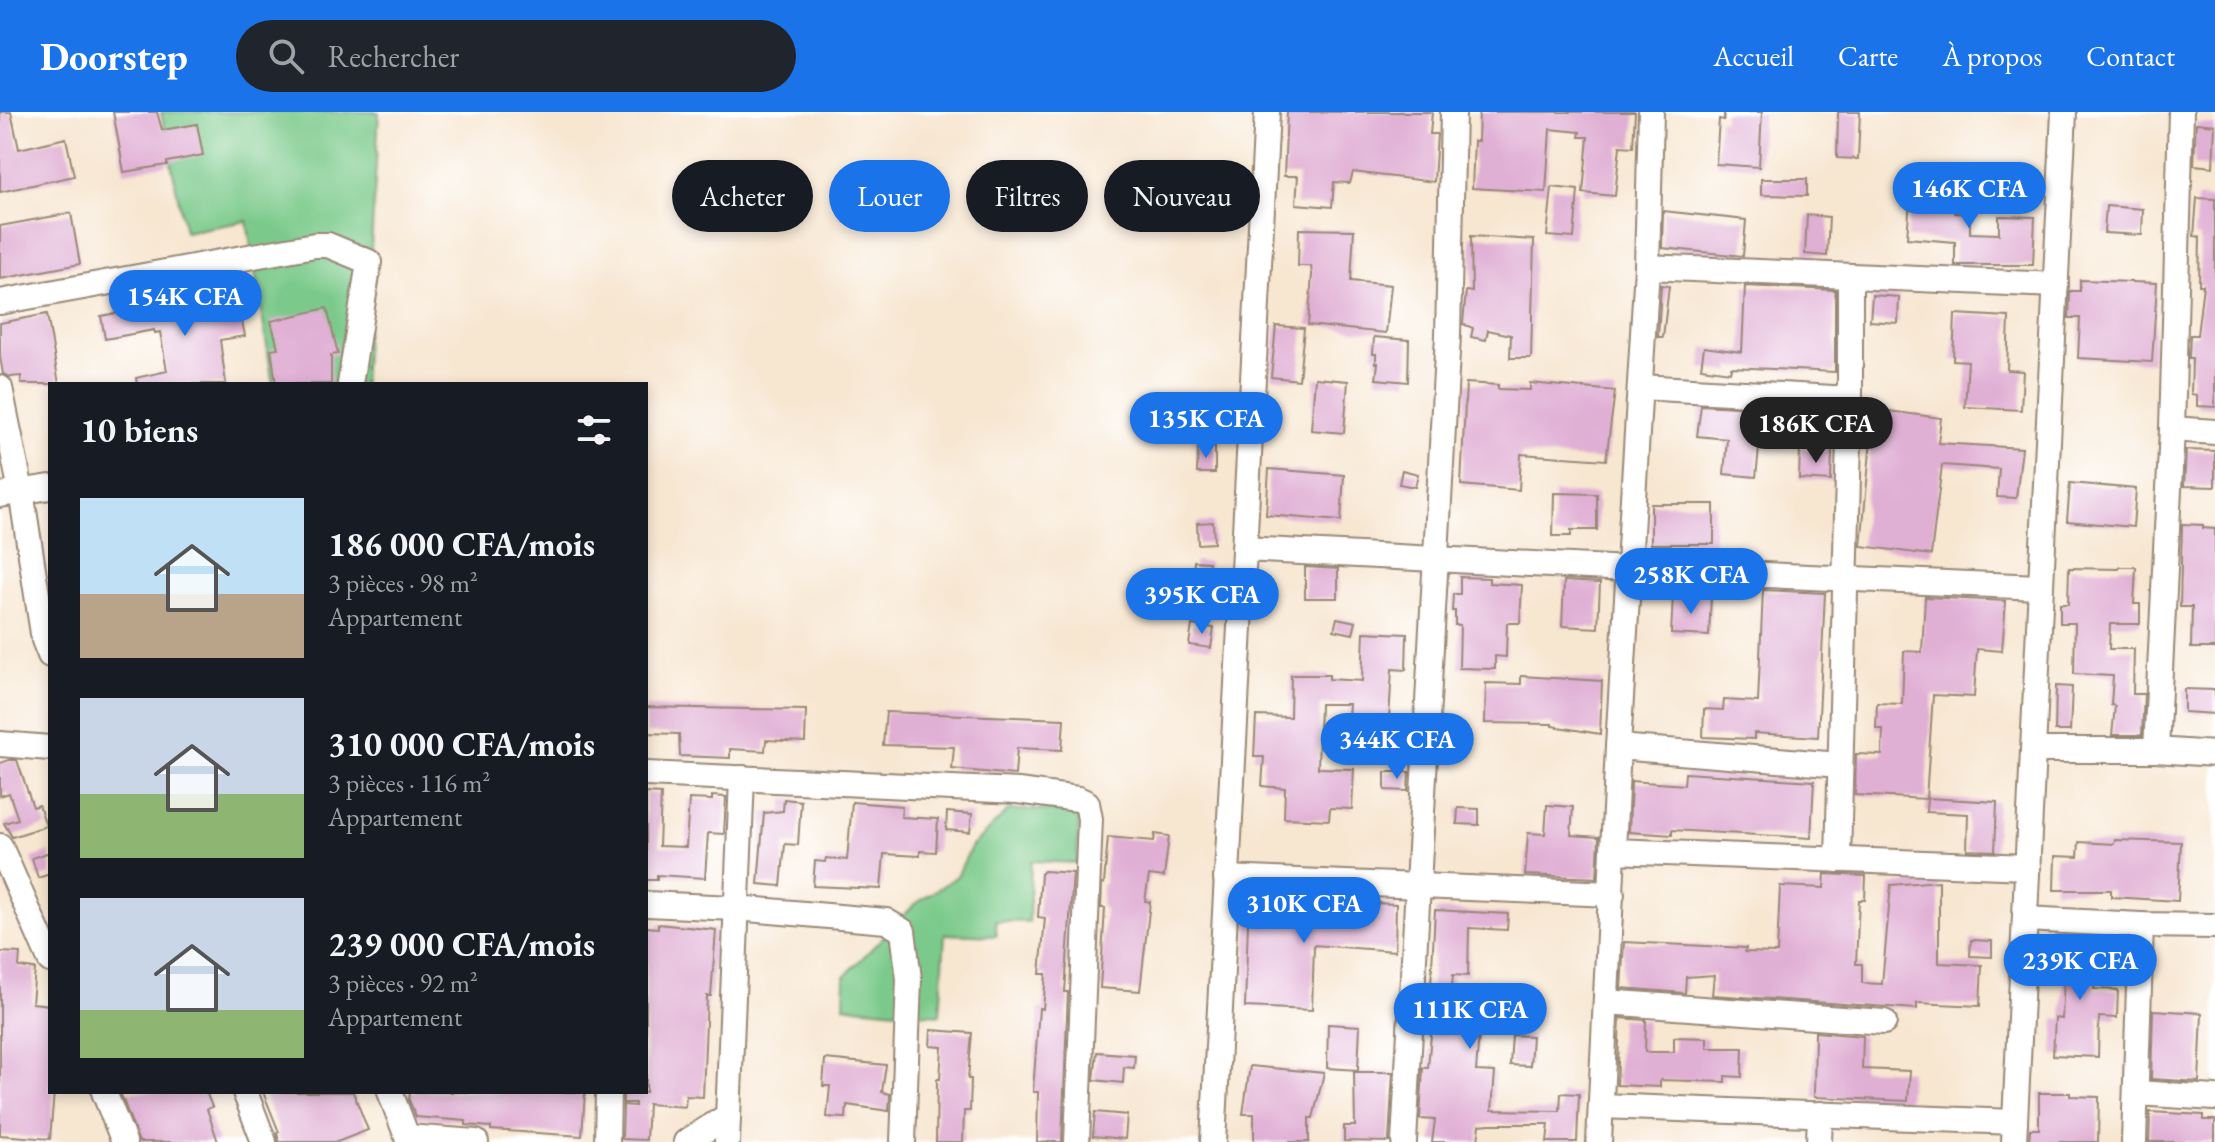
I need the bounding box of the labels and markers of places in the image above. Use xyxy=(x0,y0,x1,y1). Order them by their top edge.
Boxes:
pin: 146K CFA xyxy=(1886,162,2052,230)
pin: 154K CFA xyxy=(102,270,268,338)
pin: 135K CFA xyxy=(1123,392,1289,460)
pin: 186K CFA xyxy=(1733,397,1899,465)
pin: 258K CFA xyxy=(1608,548,1774,616)
pin: 395K CFA xyxy=(1119,568,1285,636)
pin: 344K CFA xyxy=(1314,713,1480,781)
pin: 310K CFA xyxy=(1221,877,1387,945)
pin: 239K CFA xyxy=(1997,934,2163,1002)
pin: 111K CFA xyxy=(1387,983,1553,1051)

